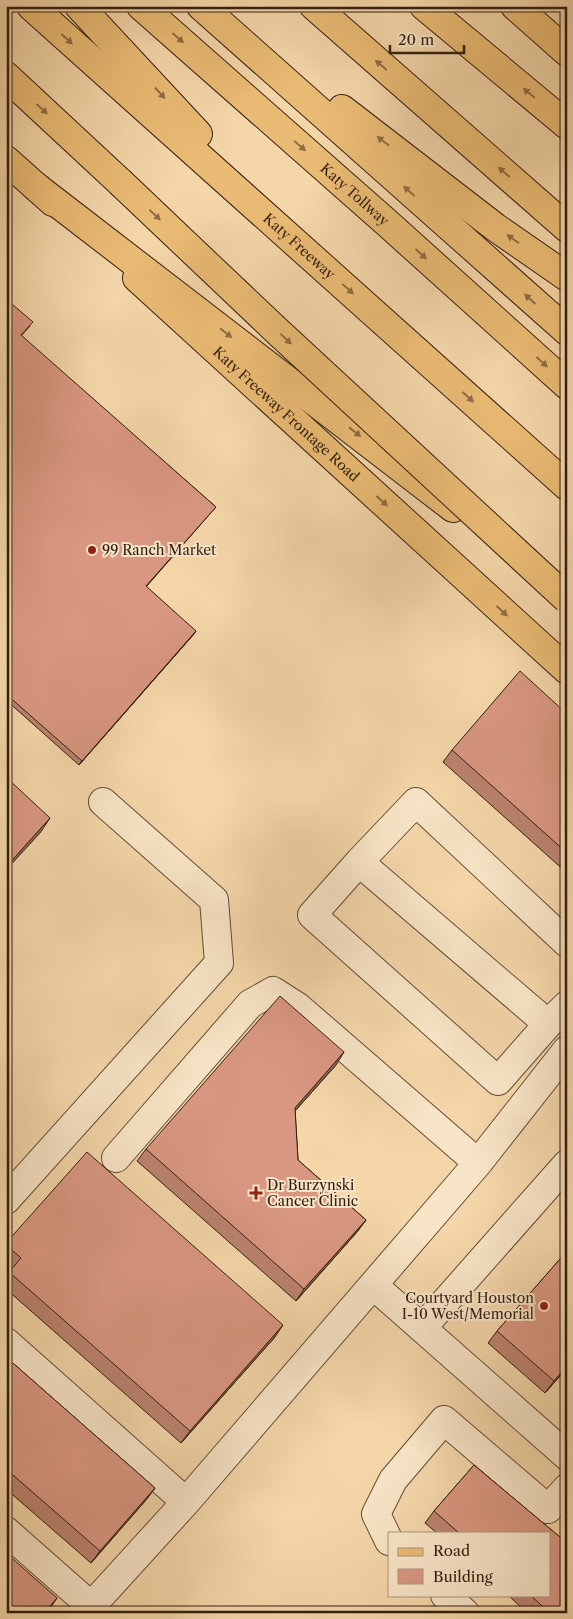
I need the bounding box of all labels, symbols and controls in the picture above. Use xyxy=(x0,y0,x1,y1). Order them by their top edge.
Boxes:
scale bar xyxy=(390,22,464,54)
text: 20 m xyxy=(398,30,434,49)
one-way arrow xyxy=(61,33,74,44)
one-way arrow xyxy=(171,33,184,44)
one-way arrow xyxy=(375,60,388,71)
one-way arrow xyxy=(154,87,166,99)
one-way arrow xyxy=(523,88,536,99)
one-way arrow xyxy=(36,103,48,115)
one-way arrow xyxy=(377,135,390,146)
one-way arrow xyxy=(293,140,305,152)
street label: Katy Tollway xyxy=(317,159,393,230)
one-way arrow xyxy=(497,167,510,178)
one-way arrow xyxy=(403,185,415,197)
one-way arrow xyxy=(149,209,161,221)
street label: Katy Freeway xyxy=(259,209,339,283)
one-way arrow xyxy=(506,234,519,244)
one-way arrow xyxy=(415,248,427,260)
one-way arrow xyxy=(341,283,354,294)
one-way arrow xyxy=(525,293,537,305)
one-way arrow xyxy=(219,328,233,338)
one-way arrow xyxy=(280,333,292,345)
street label: Katy Freeway Frontage Road xyxy=(209,343,364,486)
one-way arrow xyxy=(536,357,549,368)
one-way arrow xyxy=(462,391,474,403)
one-way arrow xyxy=(348,427,362,437)
one-way arrow xyxy=(375,495,387,507)
place label: 99 Ranch Market xyxy=(102,541,216,559)
marker: 99 Ranch Market xyxy=(86,544,98,556)
one-way arrow xyxy=(495,605,508,616)
place label: Dr Burzynski Cancer Clinic xyxy=(267,1176,358,1210)
marker: Dr Burzynski Cancer Clinic xyxy=(249,1186,263,1200)
place label: Courtyard Houston I-10 West/Memorial xyxy=(402,1289,534,1323)
marker: Courtyard Houston I-10 West/Memorial xyxy=(538,1300,550,1312)
legend xyxy=(388,1532,550,1596)
text: Road xyxy=(433,1541,470,1560)
text: Building xyxy=(433,1567,493,1586)

